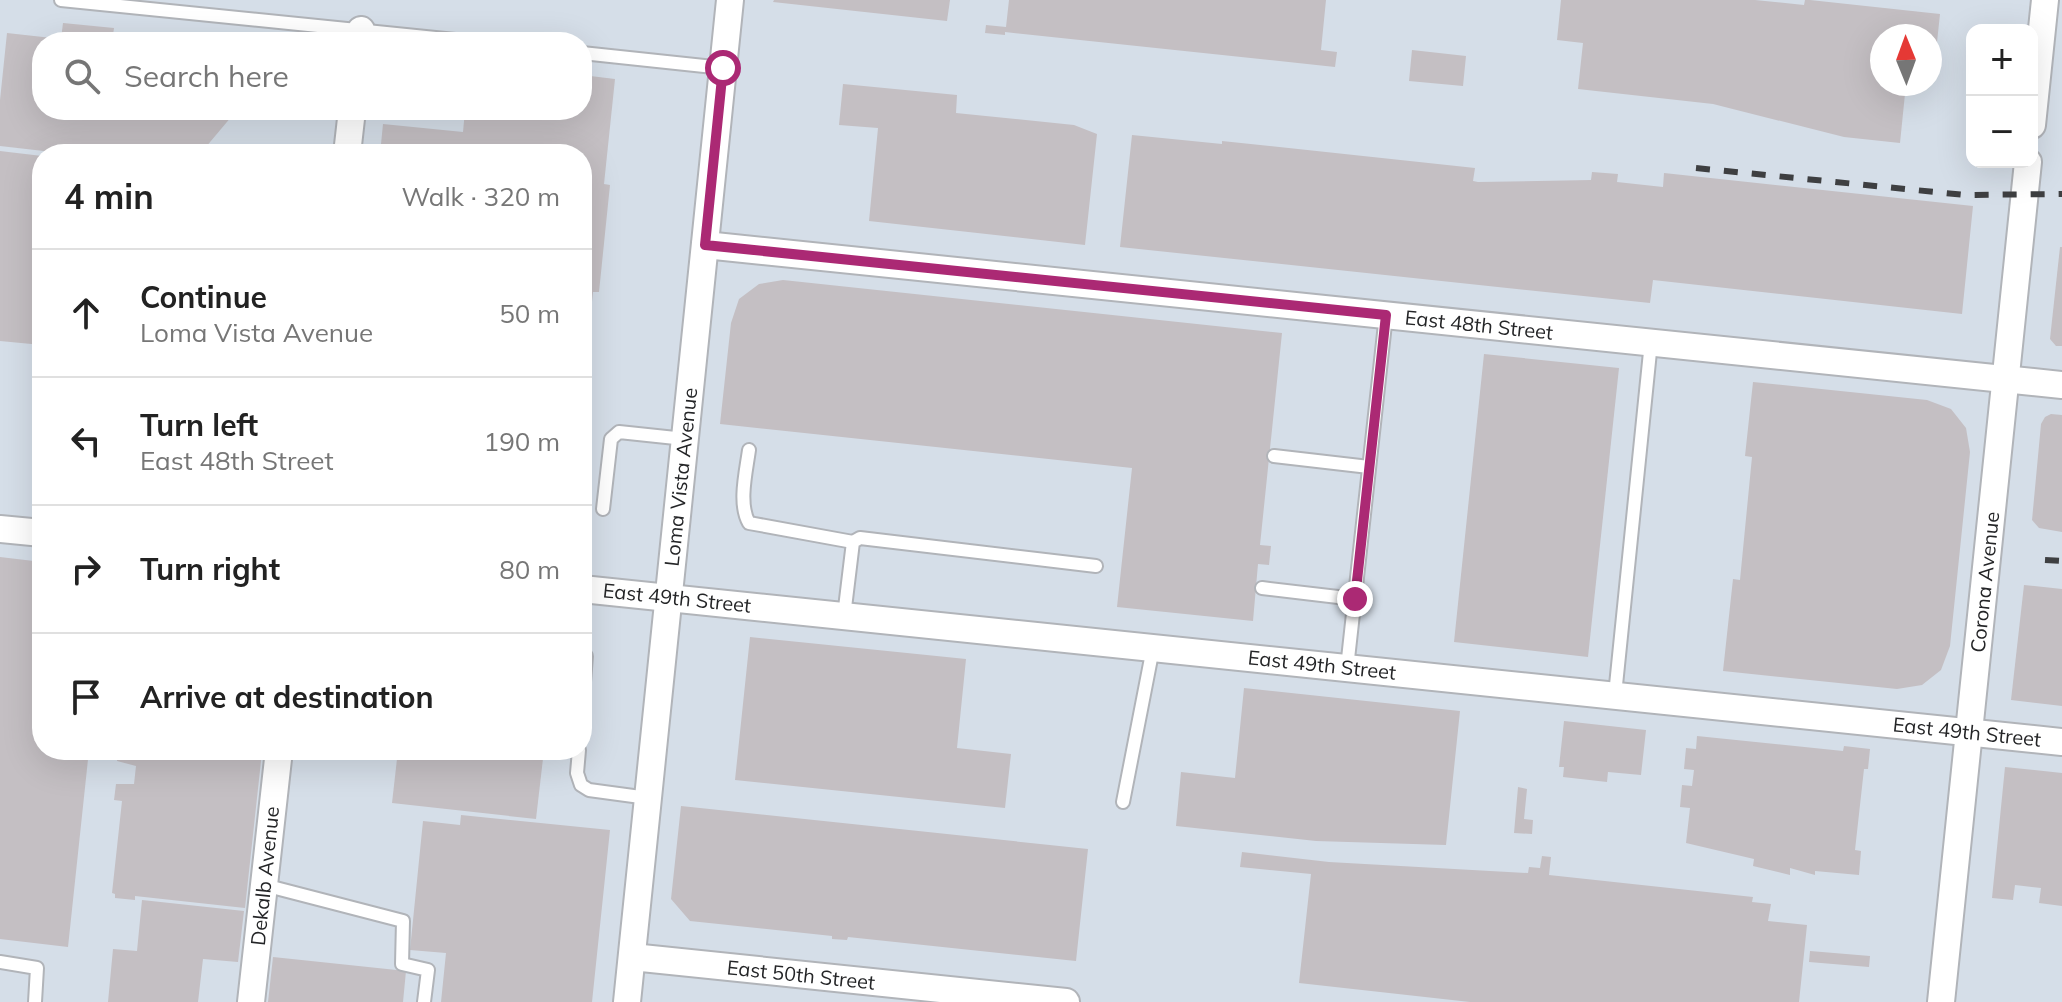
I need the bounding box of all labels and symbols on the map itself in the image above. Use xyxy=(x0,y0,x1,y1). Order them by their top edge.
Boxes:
north arrow xyxy=(1870,24,1942,96)
route start xyxy=(705,50,741,86)
street label: East 48th Street xyxy=(1404,304,1554,345)
street label: Loma Vista Avenue xyxy=(659,386,702,567)
street label: Corona Avenue xyxy=(1965,510,2004,654)
street label: East 49th Street xyxy=(602,577,752,618)
route end xyxy=(1337,581,1373,617)
street label: East 49th Street xyxy=(1247,644,1397,685)
street label: East 49th Street xyxy=(1892,711,2042,752)
street label: Dekalb Avenue xyxy=(245,805,284,947)
street label: East 50th Street xyxy=(726,954,876,995)

